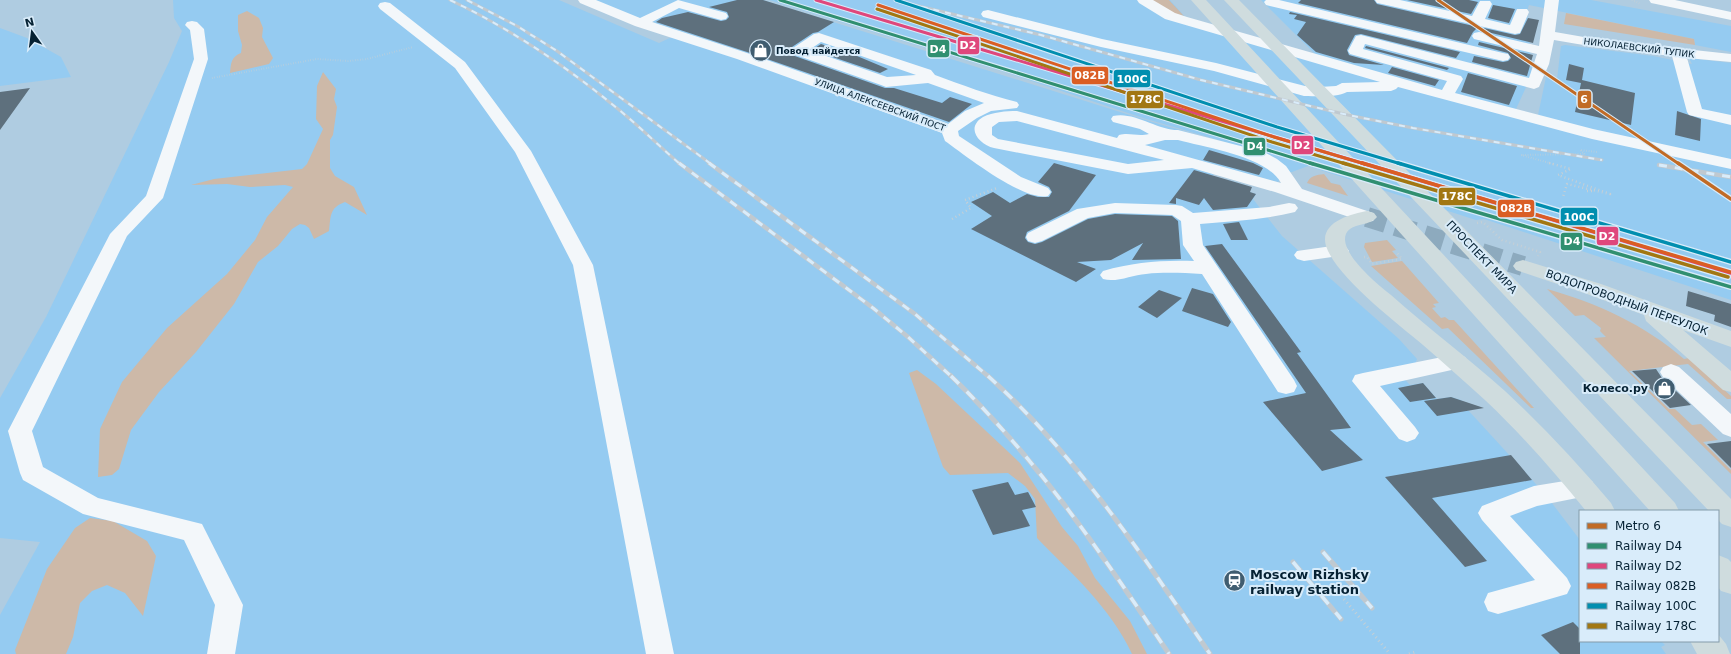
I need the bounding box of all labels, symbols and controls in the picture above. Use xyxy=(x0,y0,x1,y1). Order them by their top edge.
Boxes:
north arrow xyxy=(12,12,52,52)
text: N xyxy=(24,15,36,30)
street label: НИКОЛАЕВСКИЙ ТУПИК xyxy=(1583,35,1696,60)
line badge: D2 xyxy=(957,36,980,55)
shop icon: Повод найдется xyxy=(748,38,774,64)
line badge: D4 xyxy=(927,39,950,58)
text: D2 xyxy=(960,39,976,52)
text: D4 xyxy=(930,43,947,56)
place label: Повод найдется xyxy=(776,46,861,56)
line badge: 082В xyxy=(1071,66,1109,85)
text: 082В xyxy=(1074,69,1106,82)
line badge: 100C xyxy=(1113,69,1151,88)
text: 100C xyxy=(1116,73,1148,86)
street label: УЛИЦА АЛЕКСЕЕВСКИЙ ПОСТ xyxy=(813,76,948,134)
line badge: 178С xyxy=(1126,90,1164,109)
line badge: 6 xyxy=(1577,90,1592,109)
text: 178С xyxy=(1129,93,1161,106)
text: 6 xyxy=(1580,93,1588,106)
line badge: D2 xyxy=(1291,135,1314,155)
line badge: D4 xyxy=(1243,137,1266,156)
text: D2 xyxy=(1294,139,1310,152)
text: D4 xyxy=(1247,140,1264,153)
line badge: 178С xyxy=(1438,187,1476,206)
text: 178С xyxy=(1441,190,1473,203)
line badge: 082В xyxy=(1497,199,1535,218)
text: 082В xyxy=(1500,202,1532,215)
line badge: 100C xyxy=(1560,207,1598,226)
text: 100C xyxy=(1563,211,1595,224)
street label: ПРОСПЕКТ МИРА xyxy=(1443,218,1520,297)
line badge: D2 xyxy=(1596,226,1619,246)
text: D2 xyxy=(1599,230,1615,243)
line badge: D4 xyxy=(1560,232,1583,251)
text: D4 xyxy=(1564,235,1581,248)
street label: ВОДОПРОВОДНЫЙ ПЕРЕУЛОК xyxy=(1544,267,1710,338)
shop icon: Колесо.ру xyxy=(1651,375,1677,401)
place label: Колесо.ру xyxy=(1583,382,1648,395)
legend xyxy=(1579,510,1719,642)
text: Metro 6 xyxy=(1615,519,1661,533)
text: Railway D4 xyxy=(1615,539,1682,553)
text: Railway D2 xyxy=(1615,559,1682,573)
place label: Moscow Rizhsky railway station xyxy=(1250,567,1369,597)
station icon: Moscow Rizhsky railway station xyxy=(1222,568,1248,594)
text: Railway 082В xyxy=(1615,579,1696,593)
text: Railway 100C xyxy=(1615,599,1696,613)
text: Railway 178С xyxy=(1615,619,1696,633)

